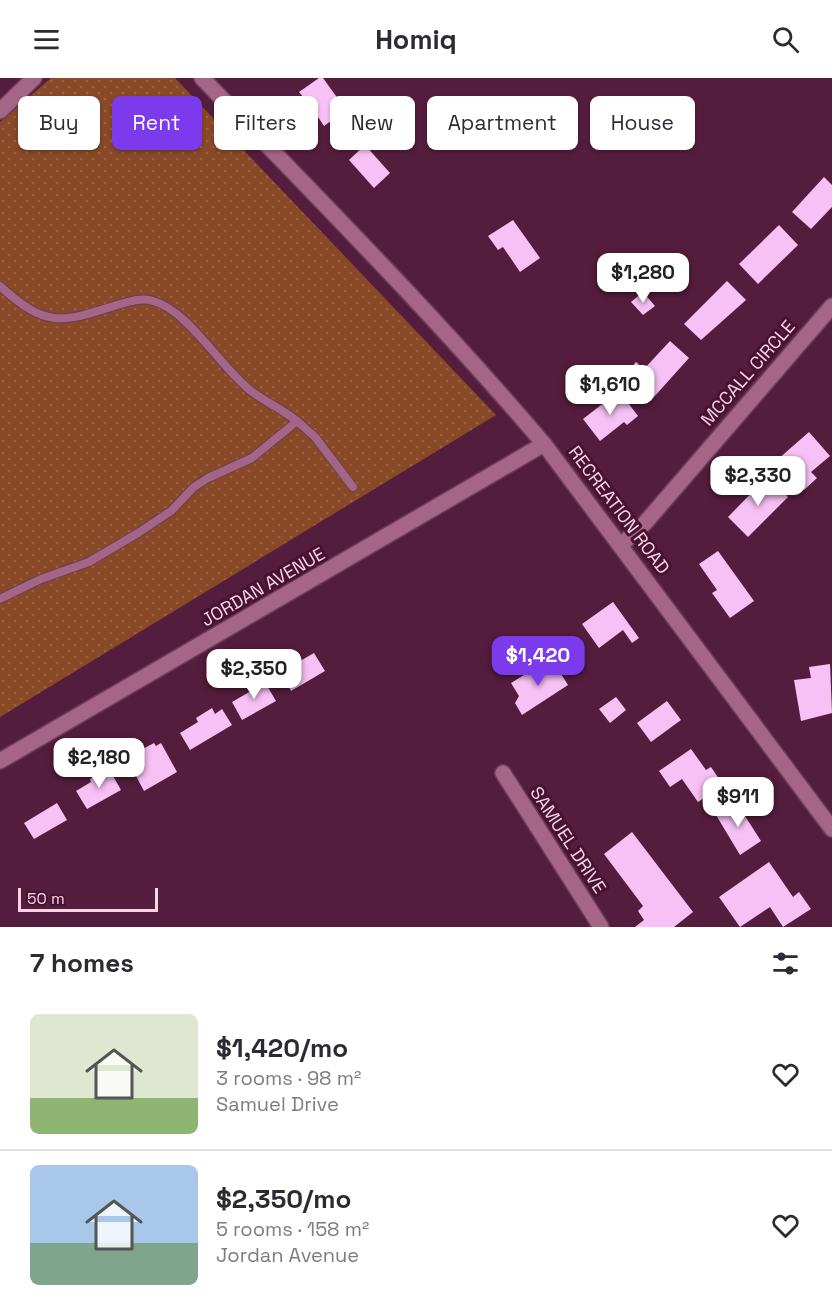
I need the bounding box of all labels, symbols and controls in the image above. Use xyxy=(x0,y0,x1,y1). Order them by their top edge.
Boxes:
text: Homiq xyxy=(375,22,457,57)
icon: menu xyxy=(30,23,63,56)
icon: search xyxy=(769,23,802,56)
chip: Buy xyxy=(18,96,100,150)
chip: Rent xyxy=(112,96,202,150)
chip: Filters xyxy=(214,96,318,150)
chip: New xyxy=(330,96,415,150)
chip: Apartment xyxy=(427,96,578,150)
chip: House xyxy=(590,96,695,150)
pin: $1,280 xyxy=(594,253,692,304)
text: $1,280 xyxy=(611,259,675,285)
street label: MCCALL CIRCLE xyxy=(695,315,800,430)
pin: $1,610 xyxy=(561,365,659,416)
text: $1,610 xyxy=(579,371,641,397)
street label: RECREATION ROAD xyxy=(564,441,675,578)
pin: $2,330 xyxy=(709,456,807,507)
text: $2,330 xyxy=(724,462,792,488)
street label: JORDAN AVENUE xyxy=(197,542,329,631)
pin: $1,420 xyxy=(489,636,587,687)
text: $1,420 xyxy=(506,642,570,668)
pin: $2,350 xyxy=(205,649,303,700)
text: $2,350 xyxy=(221,655,288,681)
pin: $2,180 xyxy=(50,738,148,789)
text: $2,180 xyxy=(68,744,130,770)
pin: $911 xyxy=(702,777,774,828)
street label: SAMUEL DRIVE xyxy=(525,782,612,898)
text: $911 xyxy=(717,783,759,809)
scale bar xyxy=(18,885,158,912)
text: 50 m xyxy=(27,888,65,909)
text: 7 homes xyxy=(30,946,134,980)
icon: filters xyxy=(769,947,802,980)
text: $1,420/mo xyxy=(216,1031,348,1065)
icon: home xyxy=(78,1038,150,1110)
icon: heart xyxy=(769,1058,802,1091)
text: 3 rooms · 98 m² xyxy=(216,1065,361,1091)
text: Samuel Drive xyxy=(216,1091,339,1117)
text: $2,350/mo xyxy=(216,1182,351,1216)
icon: home xyxy=(78,1189,150,1261)
icon: heart xyxy=(769,1209,802,1242)
text: 5 rooms · 158 m² xyxy=(216,1216,369,1242)
text: Jordan Avenue xyxy=(216,1242,359,1268)

